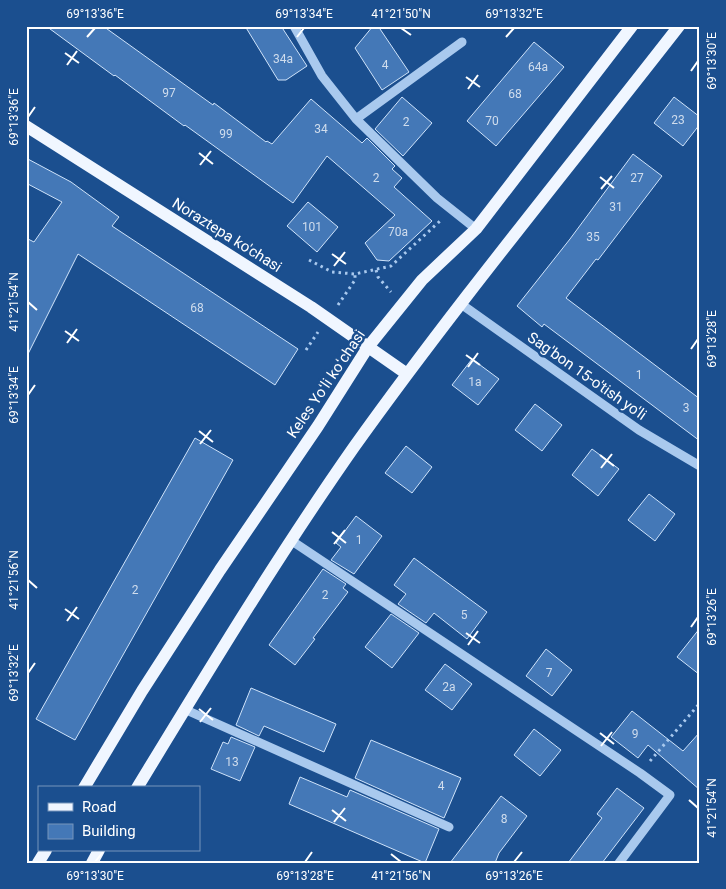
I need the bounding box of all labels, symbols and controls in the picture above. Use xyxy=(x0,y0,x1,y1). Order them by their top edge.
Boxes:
text: 69°13'36"E xyxy=(66,7,124,21)
text: 69°13'34"E xyxy=(275,7,333,21)
text: 41°21'50"N xyxy=(371,7,431,21)
text: 69°13'32"E xyxy=(485,7,543,21)
text: 69°13'30"E xyxy=(705,32,719,90)
house number: 34a xyxy=(273,52,293,66)
house number: 4 xyxy=(382,58,389,72)
house number: 64a xyxy=(528,60,548,74)
house number: 97 xyxy=(162,86,176,100)
house number: 68 xyxy=(508,87,522,101)
text: 69°13'36"E xyxy=(7,88,21,146)
house number: 23 xyxy=(671,113,685,127)
house number: 70 xyxy=(485,114,499,128)
house number: 2 xyxy=(403,115,410,129)
house number: 34 xyxy=(314,122,328,136)
house number: 99 xyxy=(219,127,233,141)
house number: 2 xyxy=(373,171,380,185)
house number: 27 xyxy=(630,171,644,185)
street label: Noraztepa ko'chasi xyxy=(169,194,285,276)
house number: 31 xyxy=(609,200,623,214)
house number: 101 xyxy=(302,220,322,234)
house number: 70a xyxy=(388,225,408,239)
house number: 35 xyxy=(586,230,600,244)
text: 41°21'54"N xyxy=(7,272,21,332)
house number: 68 xyxy=(190,301,204,315)
text: 69°13'28"E xyxy=(705,310,719,368)
street label: Keles Yoʻli koʻchasi xyxy=(283,326,369,442)
street label: Sag'bon 15-o'tish yo'li xyxy=(524,328,650,424)
text: 69°13'34"E xyxy=(7,366,21,424)
house number: 1 xyxy=(636,368,642,382)
house number: 1a xyxy=(468,375,482,389)
house number: 3 xyxy=(683,401,689,415)
house number: 1 xyxy=(356,533,362,547)
text: 41°21'56"N xyxy=(7,550,21,610)
house number: 2 xyxy=(132,583,139,597)
house number: 2 xyxy=(322,588,329,602)
text: 69°13'26"E xyxy=(705,588,719,646)
house number: 5 xyxy=(461,608,468,622)
text: 69°13'32"E xyxy=(7,644,21,702)
house number: 7 xyxy=(546,666,553,680)
house number: 2a xyxy=(442,680,456,694)
house number: 9 xyxy=(632,727,638,741)
house number: 13 xyxy=(225,755,239,769)
text: 41°21'54"N xyxy=(705,778,719,838)
house number: 4 xyxy=(438,779,445,793)
legend xyxy=(38,786,200,852)
text: Road xyxy=(82,798,116,816)
house number: 8 xyxy=(501,812,508,826)
text: Building xyxy=(82,822,136,840)
text: 69°13'30"E xyxy=(66,869,124,883)
text: 69°13'28"E xyxy=(276,869,334,883)
text: 41°21'56"N xyxy=(371,869,431,883)
text: 69°13'26"E xyxy=(485,869,543,883)

